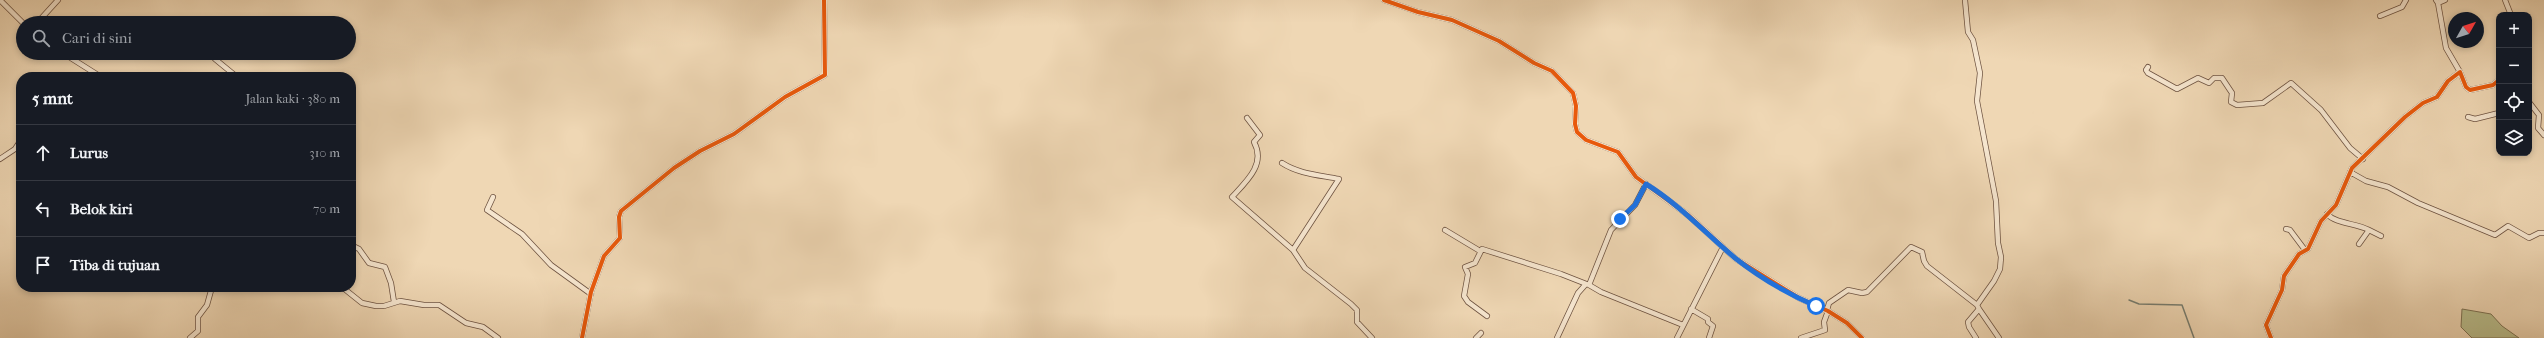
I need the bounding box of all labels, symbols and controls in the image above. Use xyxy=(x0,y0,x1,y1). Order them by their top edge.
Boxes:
north arrow xyxy=(2448,12,2484,48)
map controls xyxy=(2496,12,2532,156)
button: + xyxy=(2496,12,2532,48)
search box xyxy=(16,16,356,60)
icon: search xyxy=(30,27,52,49)
text: Cari di sini xyxy=(62,29,132,47)
button: − xyxy=(2496,48,2532,84)
button: locate xyxy=(2496,84,2532,120)
text: 5 mnt xyxy=(32,88,73,108)
text: Jalan kaki · 380 m xyxy=(245,91,340,106)
button: layers xyxy=(2496,120,2532,156)
icon: ahead xyxy=(32,142,54,164)
text: Lurus xyxy=(70,144,108,162)
text: 310 m xyxy=(309,145,340,160)
icon: left xyxy=(32,198,54,220)
text: Belok kiri xyxy=(70,200,133,218)
text: 70 m xyxy=(313,201,340,216)
route end xyxy=(1611,210,1629,228)
icon: arrive xyxy=(32,254,54,276)
text: Tiba di tujuan xyxy=(70,256,160,274)
route start xyxy=(1807,297,1825,315)

